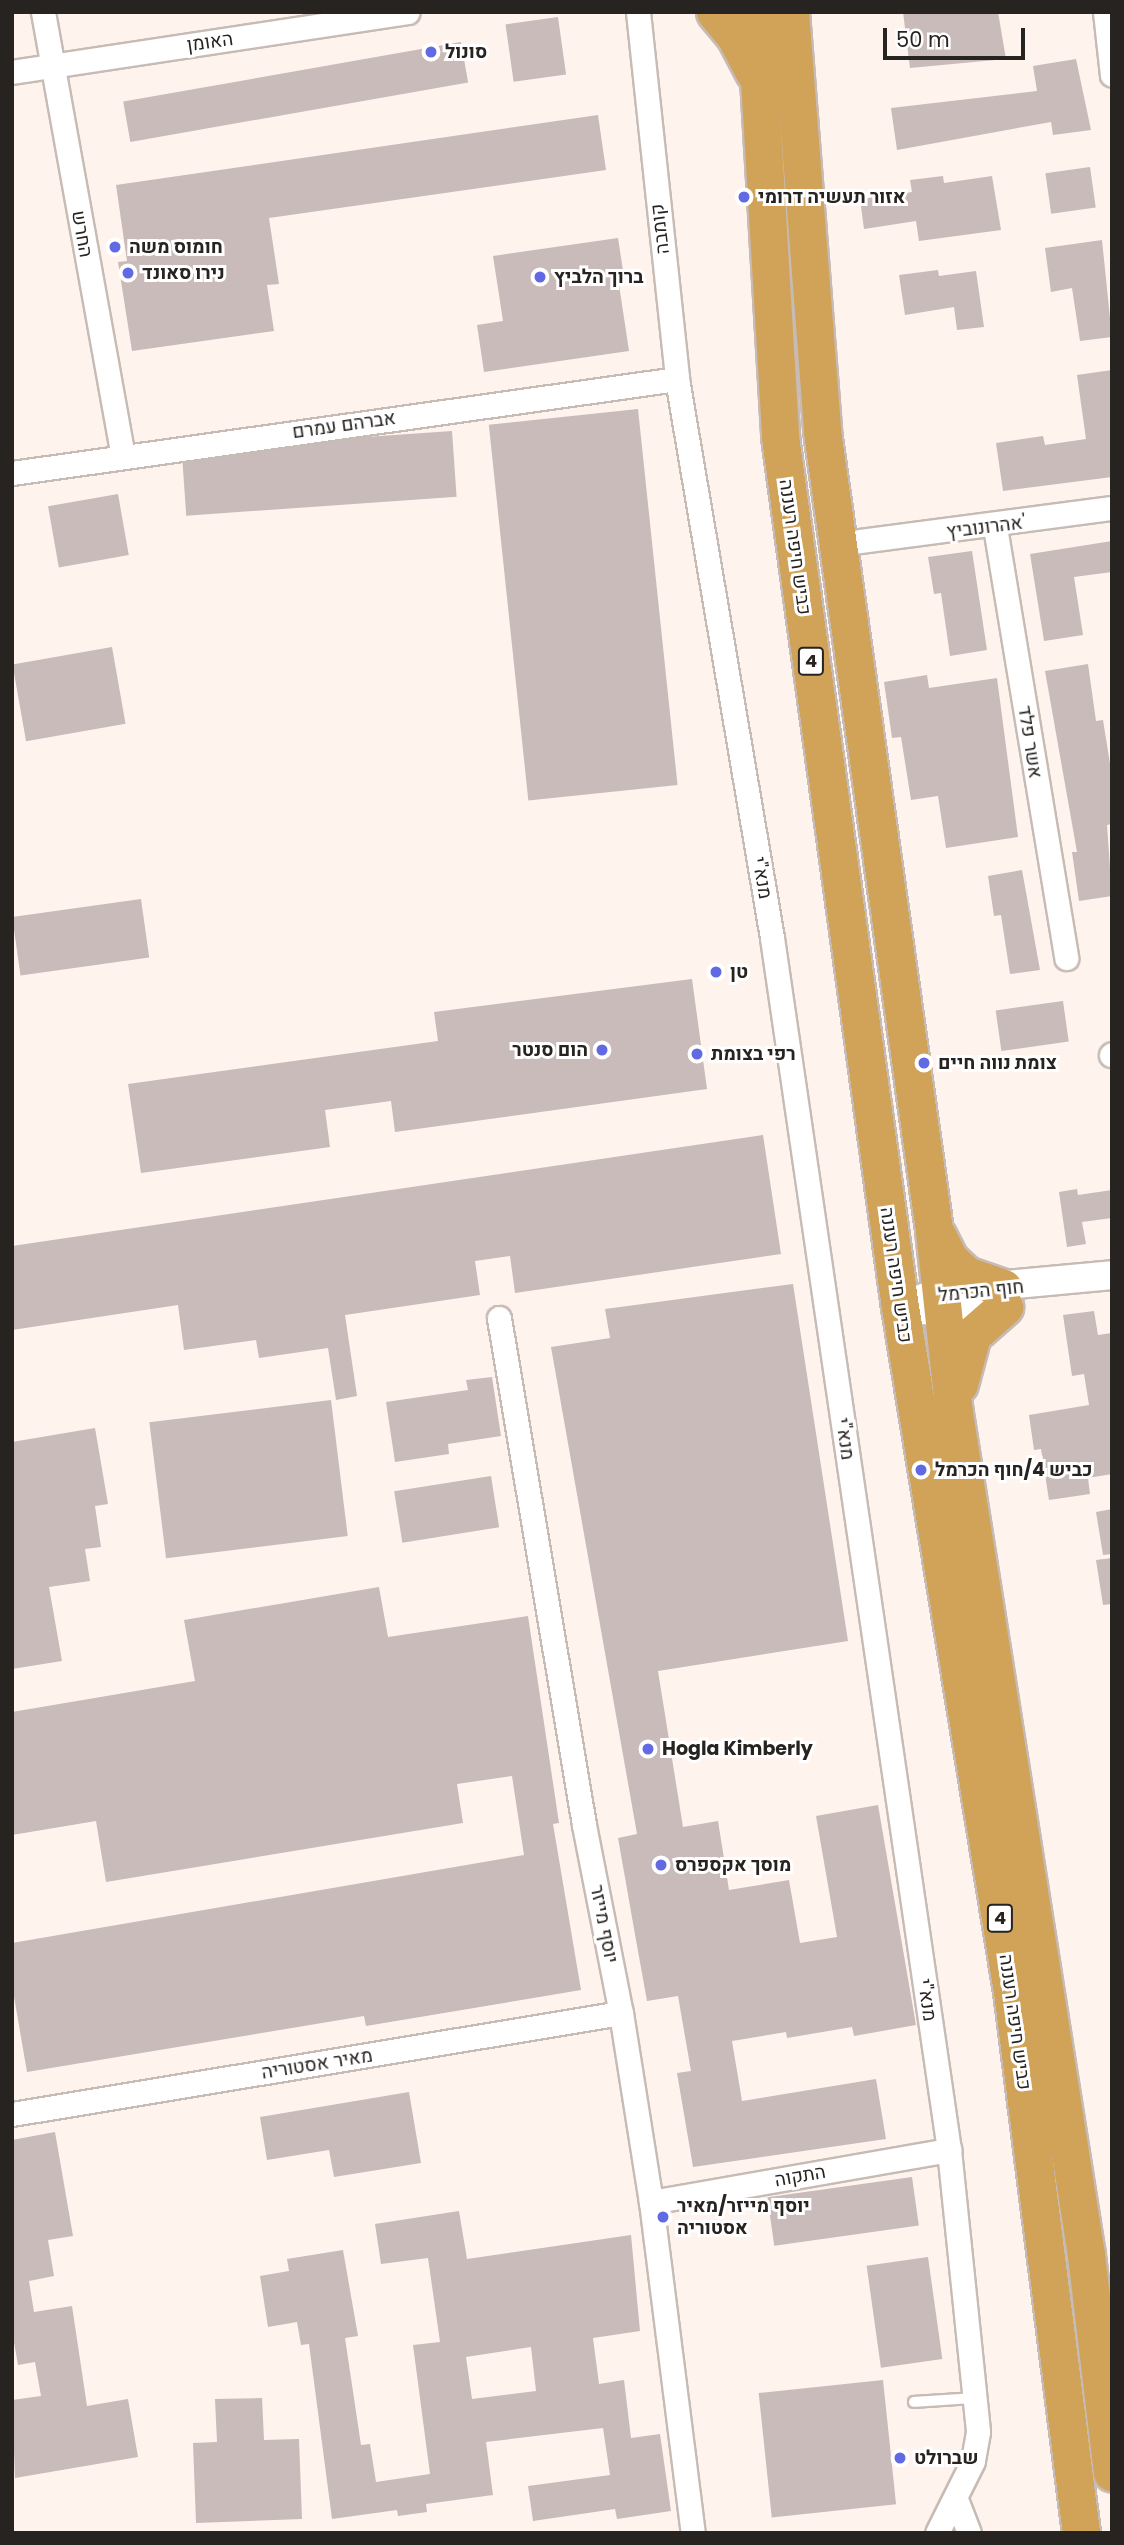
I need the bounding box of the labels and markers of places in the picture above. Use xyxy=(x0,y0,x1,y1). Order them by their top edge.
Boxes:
place label: סונול xyxy=(445,41,487,63)
marker: סונול xyxy=(423,44,439,60)
place label: אזור תעשיה דרומי xyxy=(758,186,905,208)
marker: אזור תעשיה דרומי xyxy=(736,189,752,205)
place label: חומוס משה xyxy=(129,236,223,258)
marker: חומוס משה xyxy=(107,239,123,255)
place label: נירו סאונד xyxy=(142,262,225,284)
marker: נירו סאונד xyxy=(120,265,136,281)
place label: ברוך הלביץ xyxy=(554,266,643,288)
marker: ברוך הלביץ xyxy=(532,269,548,285)
place label: טן xyxy=(730,961,748,983)
marker: טן xyxy=(708,964,724,980)
place label: הום סנטר xyxy=(512,1039,588,1061)
marker: הום סנטר xyxy=(594,1042,610,1058)
place label: רפי בצומת xyxy=(711,1043,796,1065)
marker: רפי בצומת xyxy=(689,1046,705,1062)
place label: צומת נווה חיים xyxy=(938,1052,1057,1074)
marker: צומת נווה חיים xyxy=(916,1055,932,1071)
place label: כביש 4/חוף הכרמל xyxy=(935,1459,1093,1481)
marker: כביש 4/חוף הכרמל xyxy=(913,1462,929,1478)
place label: Hogla Kimberly xyxy=(662,1738,813,1760)
marker: Hogla Kimberly xyxy=(640,1741,656,1757)
place label: מוסך אקספרס xyxy=(675,1854,791,1876)
marker: מוסך אקספרס xyxy=(653,1857,669,1873)
place label: יוסף מייזר/מאיר אסטוריה xyxy=(677,2195,810,2239)
marker: יוסף מייזר/מאיר אסטוריה xyxy=(655,2209,671,2225)
place label: שברולט xyxy=(914,2447,979,2469)
marker: שברולט xyxy=(892,2450,908,2466)

